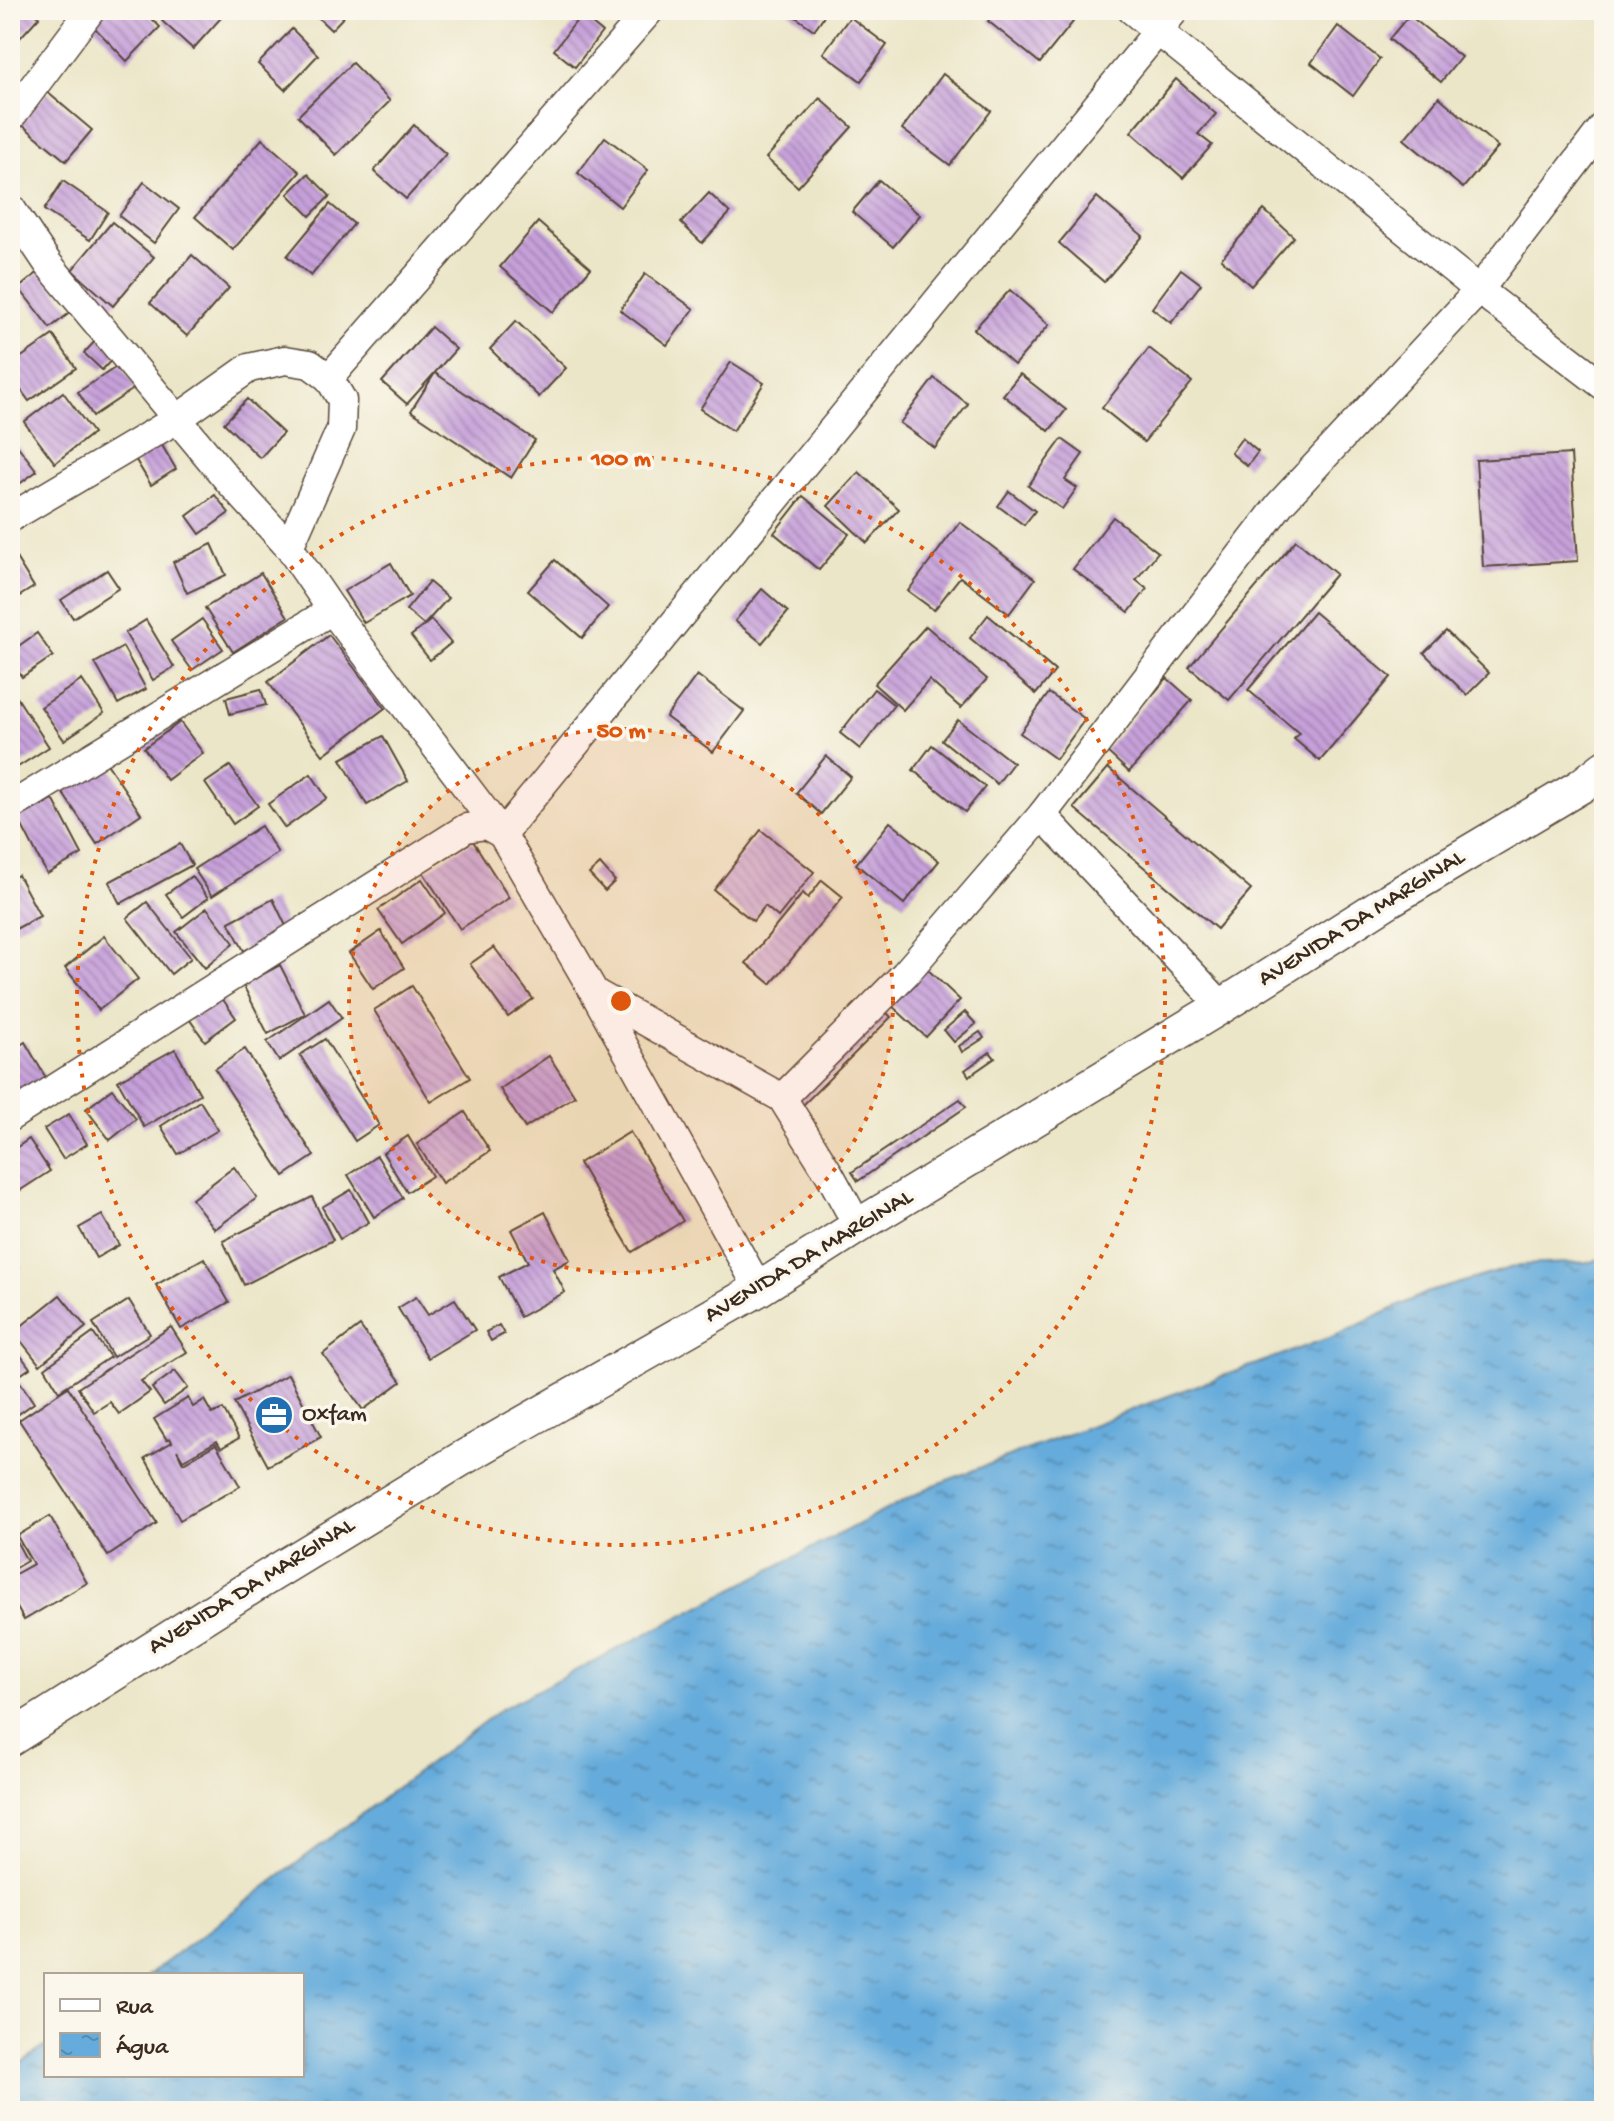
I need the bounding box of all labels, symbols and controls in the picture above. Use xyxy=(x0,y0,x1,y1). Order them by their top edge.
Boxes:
text: 100 m xyxy=(590,446,651,475)
text: 50 m xyxy=(597,718,645,747)
street label: AVENIDA DA MARGINAL xyxy=(1253,843,1472,994)
centre of rings xyxy=(607,987,635,1015)
street label: AVENIDA DA MARGINAL xyxy=(700,1183,919,1331)
office icon: Oxfam xyxy=(253,1394,295,1436)
place label: Oxfam xyxy=(302,1401,367,1430)
street label: AVENIDA DA MARGINAL xyxy=(143,1511,362,1662)
legend xyxy=(44,1973,304,2077)
text: Rua xyxy=(116,1994,154,2023)
text: Água xyxy=(116,2034,169,2063)

